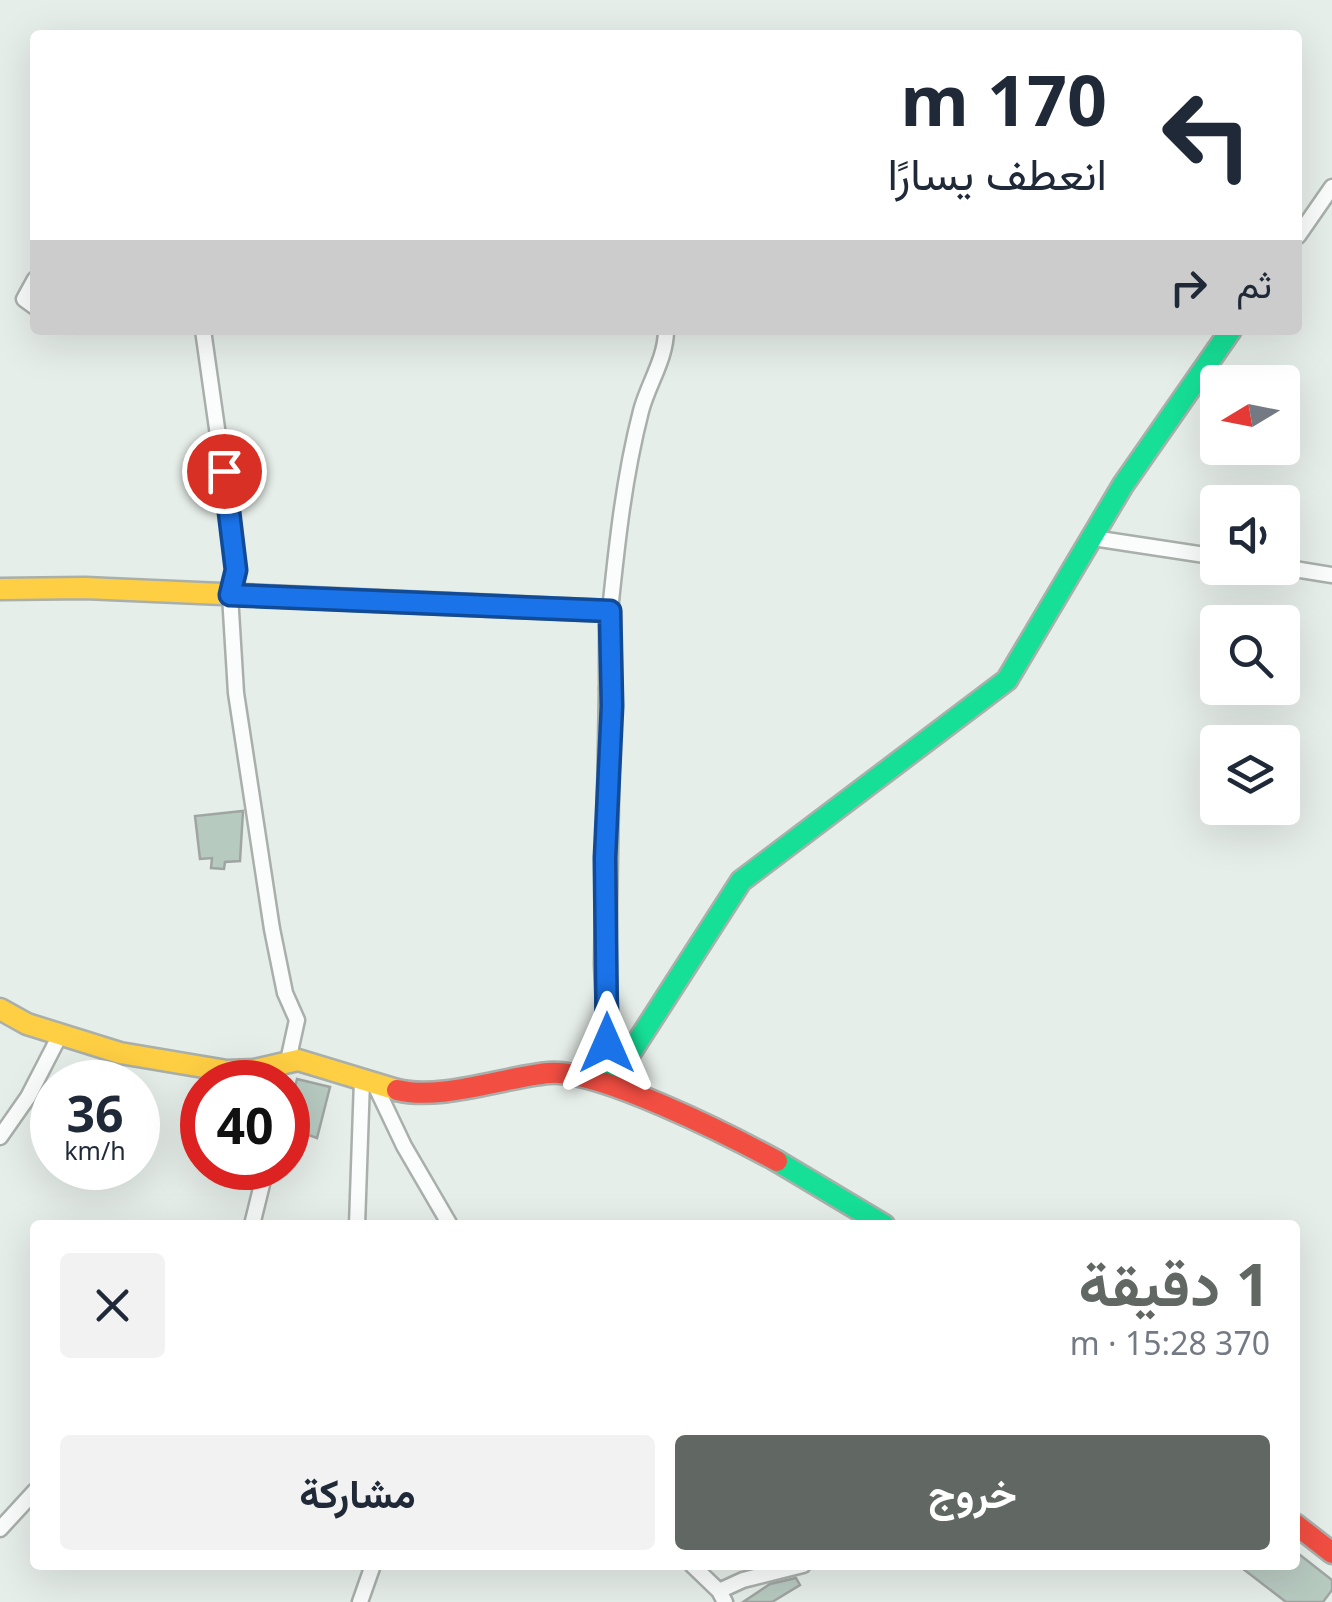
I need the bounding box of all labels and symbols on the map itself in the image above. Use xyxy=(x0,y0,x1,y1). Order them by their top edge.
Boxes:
north arrow xyxy=(1200,365,1300,465)
pin xyxy=(182,429,267,514)
position arrow xyxy=(555,991,659,1095)
speed limit sign: 40 xyxy=(180,1060,310,1190)

